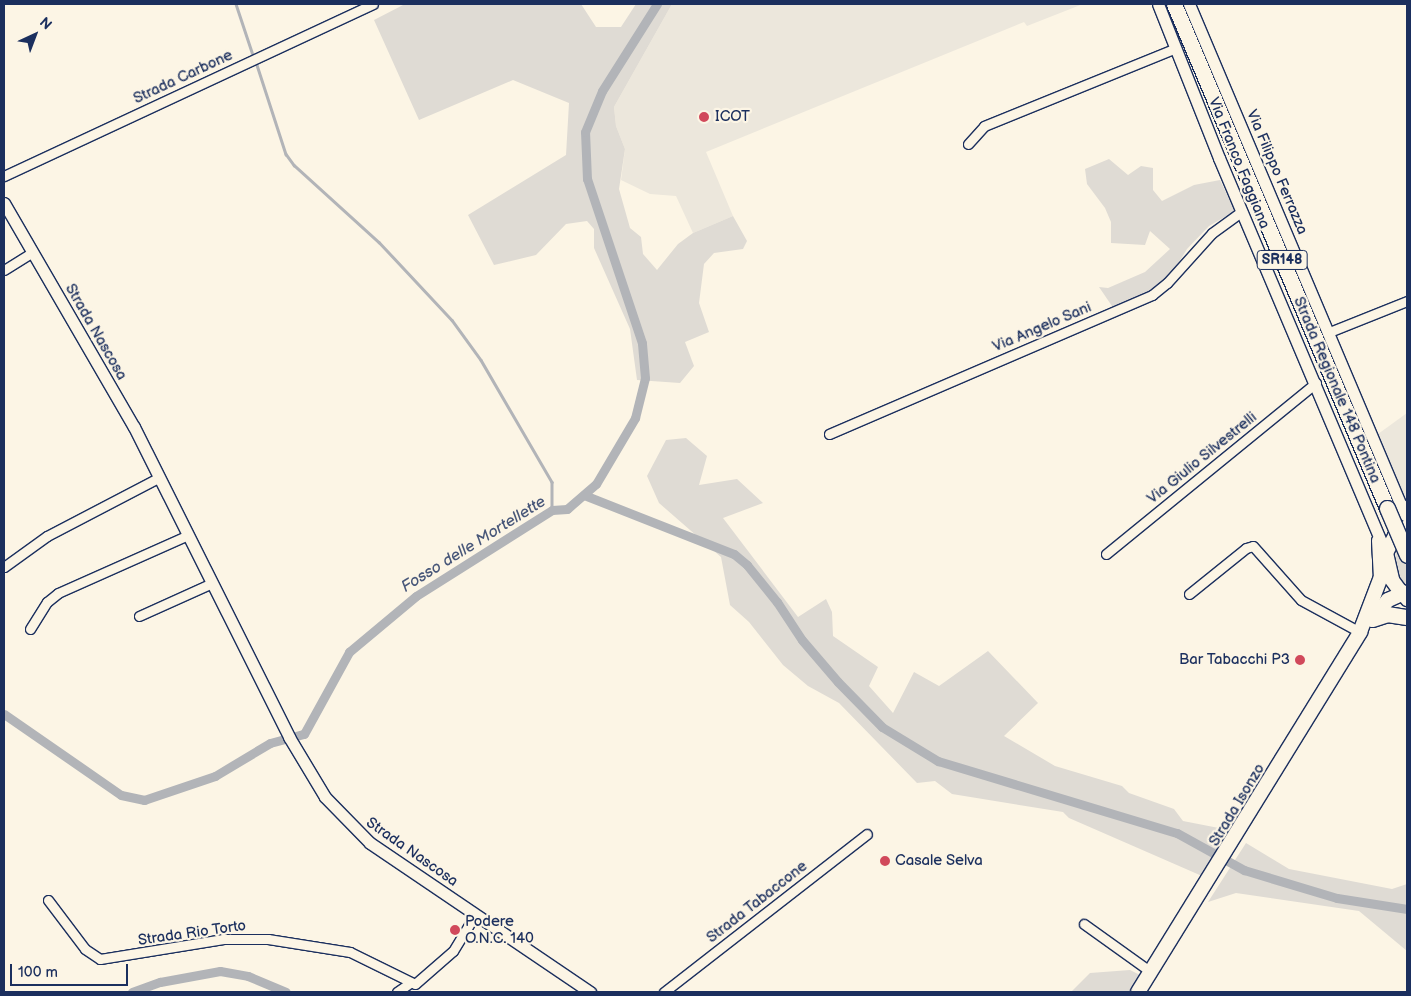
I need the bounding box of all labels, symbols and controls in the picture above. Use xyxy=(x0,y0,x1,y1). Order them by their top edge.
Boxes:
north arrow xyxy=(10,10,60,60)
text: N xyxy=(36,14,55,33)
street label: Strada Carbone xyxy=(131,46,235,108)
street label: Via Franco Faggiana xyxy=(1204,95,1274,231)
street label: Via Filippo Ferrazza xyxy=(1243,107,1311,237)
place label: ICOT xyxy=(715,108,750,126)
marker: ICOT xyxy=(697,110,711,124)
road number: SR148 xyxy=(1256,248,1308,272)
street label: Strada Nascosa xyxy=(61,281,131,383)
street label: Strada Regionale 148 Pontina xyxy=(1290,294,1384,486)
street label: Via Angelo Sani xyxy=(990,298,1094,356)
street label: Via Giulio Silvestrelli xyxy=(1144,408,1260,508)
water label: Fosso delle Mortellette xyxy=(398,493,550,597)
place label: Bar Tabacchi P3 xyxy=(1178,651,1290,669)
marker: Bar Tabacchi P3 xyxy=(1294,654,1306,666)
street label: Strada Isonzo xyxy=(1205,761,1269,849)
street label: Strada Nascosa xyxy=(363,814,461,890)
place label: Casale Selva xyxy=(895,852,983,870)
marker: Casale Selva xyxy=(879,855,891,867)
street label: Strada Tabaccone xyxy=(703,857,811,947)
place label: Podere O.N.C. 140 xyxy=(465,912,534,947)
street label: Strada Rio Torto xyxy=(137,916,247,950)
marker: Podere O.N.C. 140 xyxy=(449,924,461,936)
scale bar xyxy=(12,954,130,986)
text: 100 m xyxy=(18,963,58,982)

